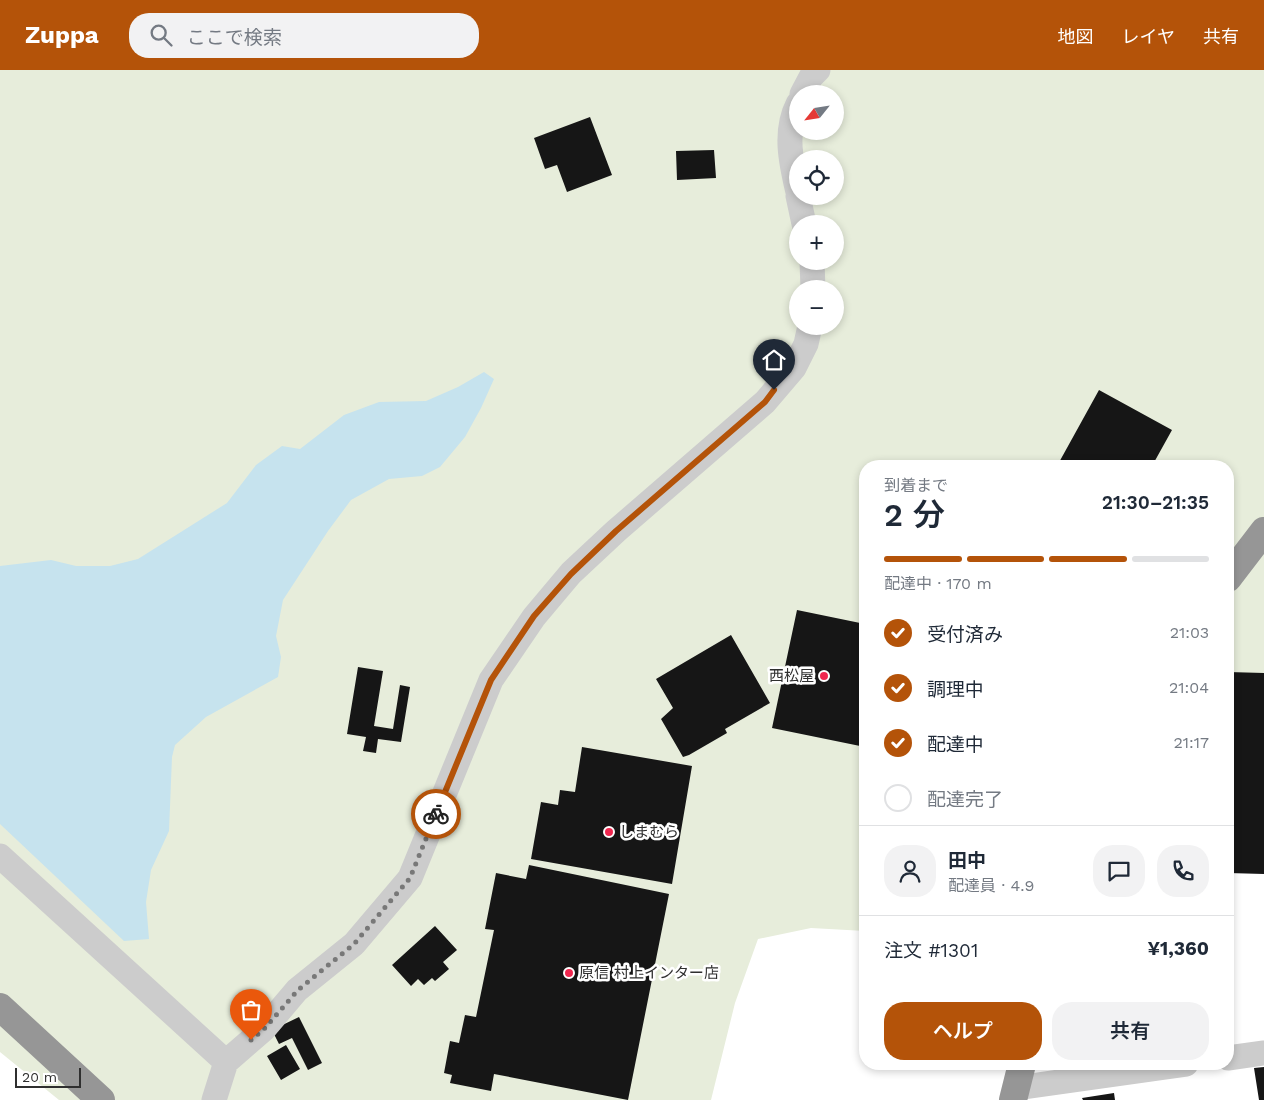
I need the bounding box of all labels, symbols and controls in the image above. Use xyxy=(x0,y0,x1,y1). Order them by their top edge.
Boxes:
search box xyxy=(129,13,479,58)
text: Zuppa xyxy=(25,21,99,49)
icon: search xyxy=(147,21,175,49)
text: ここで検索 xyxy=(187,26,282,49)
text: 地図 xyxy=(1058,26,1094,47)
text: レイヤ xyxy=(1122,26,1175,47)
text: 共有 xyxy=(1203,26,1239,47)
north arrow xyxy=(789,85,844,140)
map controls xyxy=(789,85,844,335)
button: locate xyxy=(789,150,844,205)
button: + xyxy=(789,215,844,270)
button: − xyxy=(789,280,844,335)
pin xyxy=(753,339,795,390)
icon: home xyxy=(760,346,788,374)
text: 到着まで xyxy=(884,476,948,495)
text: 21:30–21:35 xyxy=(1102,491,1209,514)
text: 2 分 xyxy=(884,496,945,534)
text: 配達中 · 170 m xyxy=(884,574,992,593)
icon: check xyxy=(884,619,912,647)
text: 受付済み xyxy=(927,623,1003,646)
text: 21:03 xyxy=(1170,623,1209,642)
place label: 西松屋 xyxy=(769,667,814,685)
marker: 西松屋 xyxy=(818,670,830,682)
icon: check xyxy=(884,674,912,702)
text: 調理中 xyxy=(927,678,984,701)
text: 21:04 xyxy=(1169,678,1209,697)
icon: check xyxy=(884,729,912,757)
text: 配達中 xyxy=(927,733,984,756)
text: 21:17 xyxy=(1173,733,1209,752)
text: 配達完了 xyxy=(927,788,1003,811)
courier xyxy=(411,789,461,839)
icon: bike xyxy=(422,800,450,828)
place label: しまむら xyxy=(619,823,679,841)
marker: しまむら xyxy=(603,826,615,838)
button: person xyxy=(884,845,936,897)
button: chat xyxy=(1093,845,1145,897)
button: phone xyxy=(1157,845,1209,897)
text: 田中 xyxy=(948,849,986,872)
text: 配達員 · 4.9 xyxy=(948,876,1034,895)
text: ¥1,360 xyxy=(1147,937,1209,960)
text: 注文 #1301 xyxy=(884,939,978,962)
place label: 原信 村上インター店 xyxy=(579,964,719,982)
marker: 原信 村上インター店 xyxy=(563,967,575,979)
pin xyxy=(230,989,272,1040)
icon: bag xyxy=(237,996,265,1024)
button: ヘルプ xyxy=(884,1002,1042,1060)
button: 共有 xyxy=(1052,1002,1209,1060)
scale bar xyxy=(15,1065,81,1088)
text: 20 m xyxy=(22,1069,57,1085)

